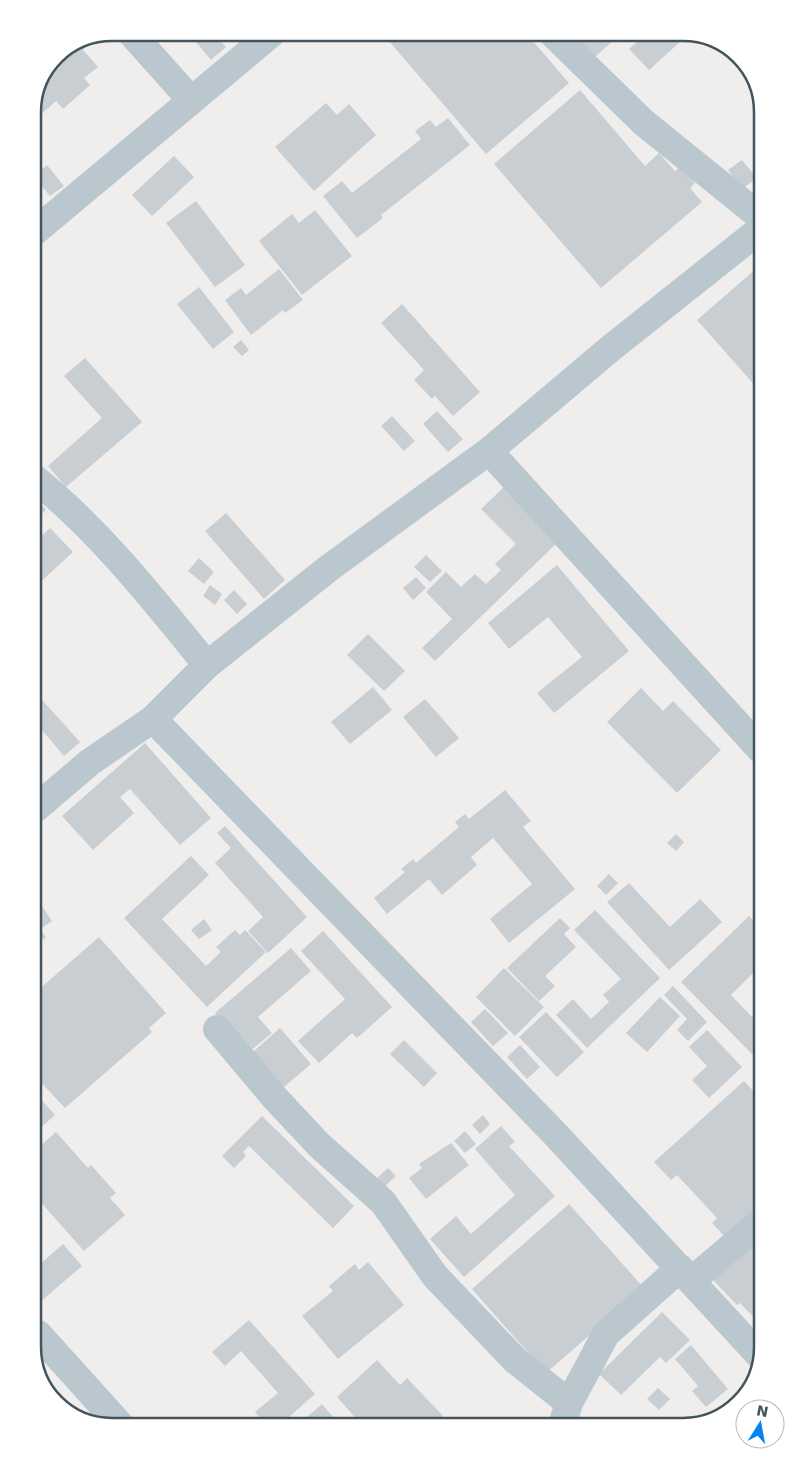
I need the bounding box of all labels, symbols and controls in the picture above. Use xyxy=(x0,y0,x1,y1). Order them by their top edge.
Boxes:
north arrow xyxy=(735,1399,785,1449)
text: N xyxy=(755,1402,770,1420)

